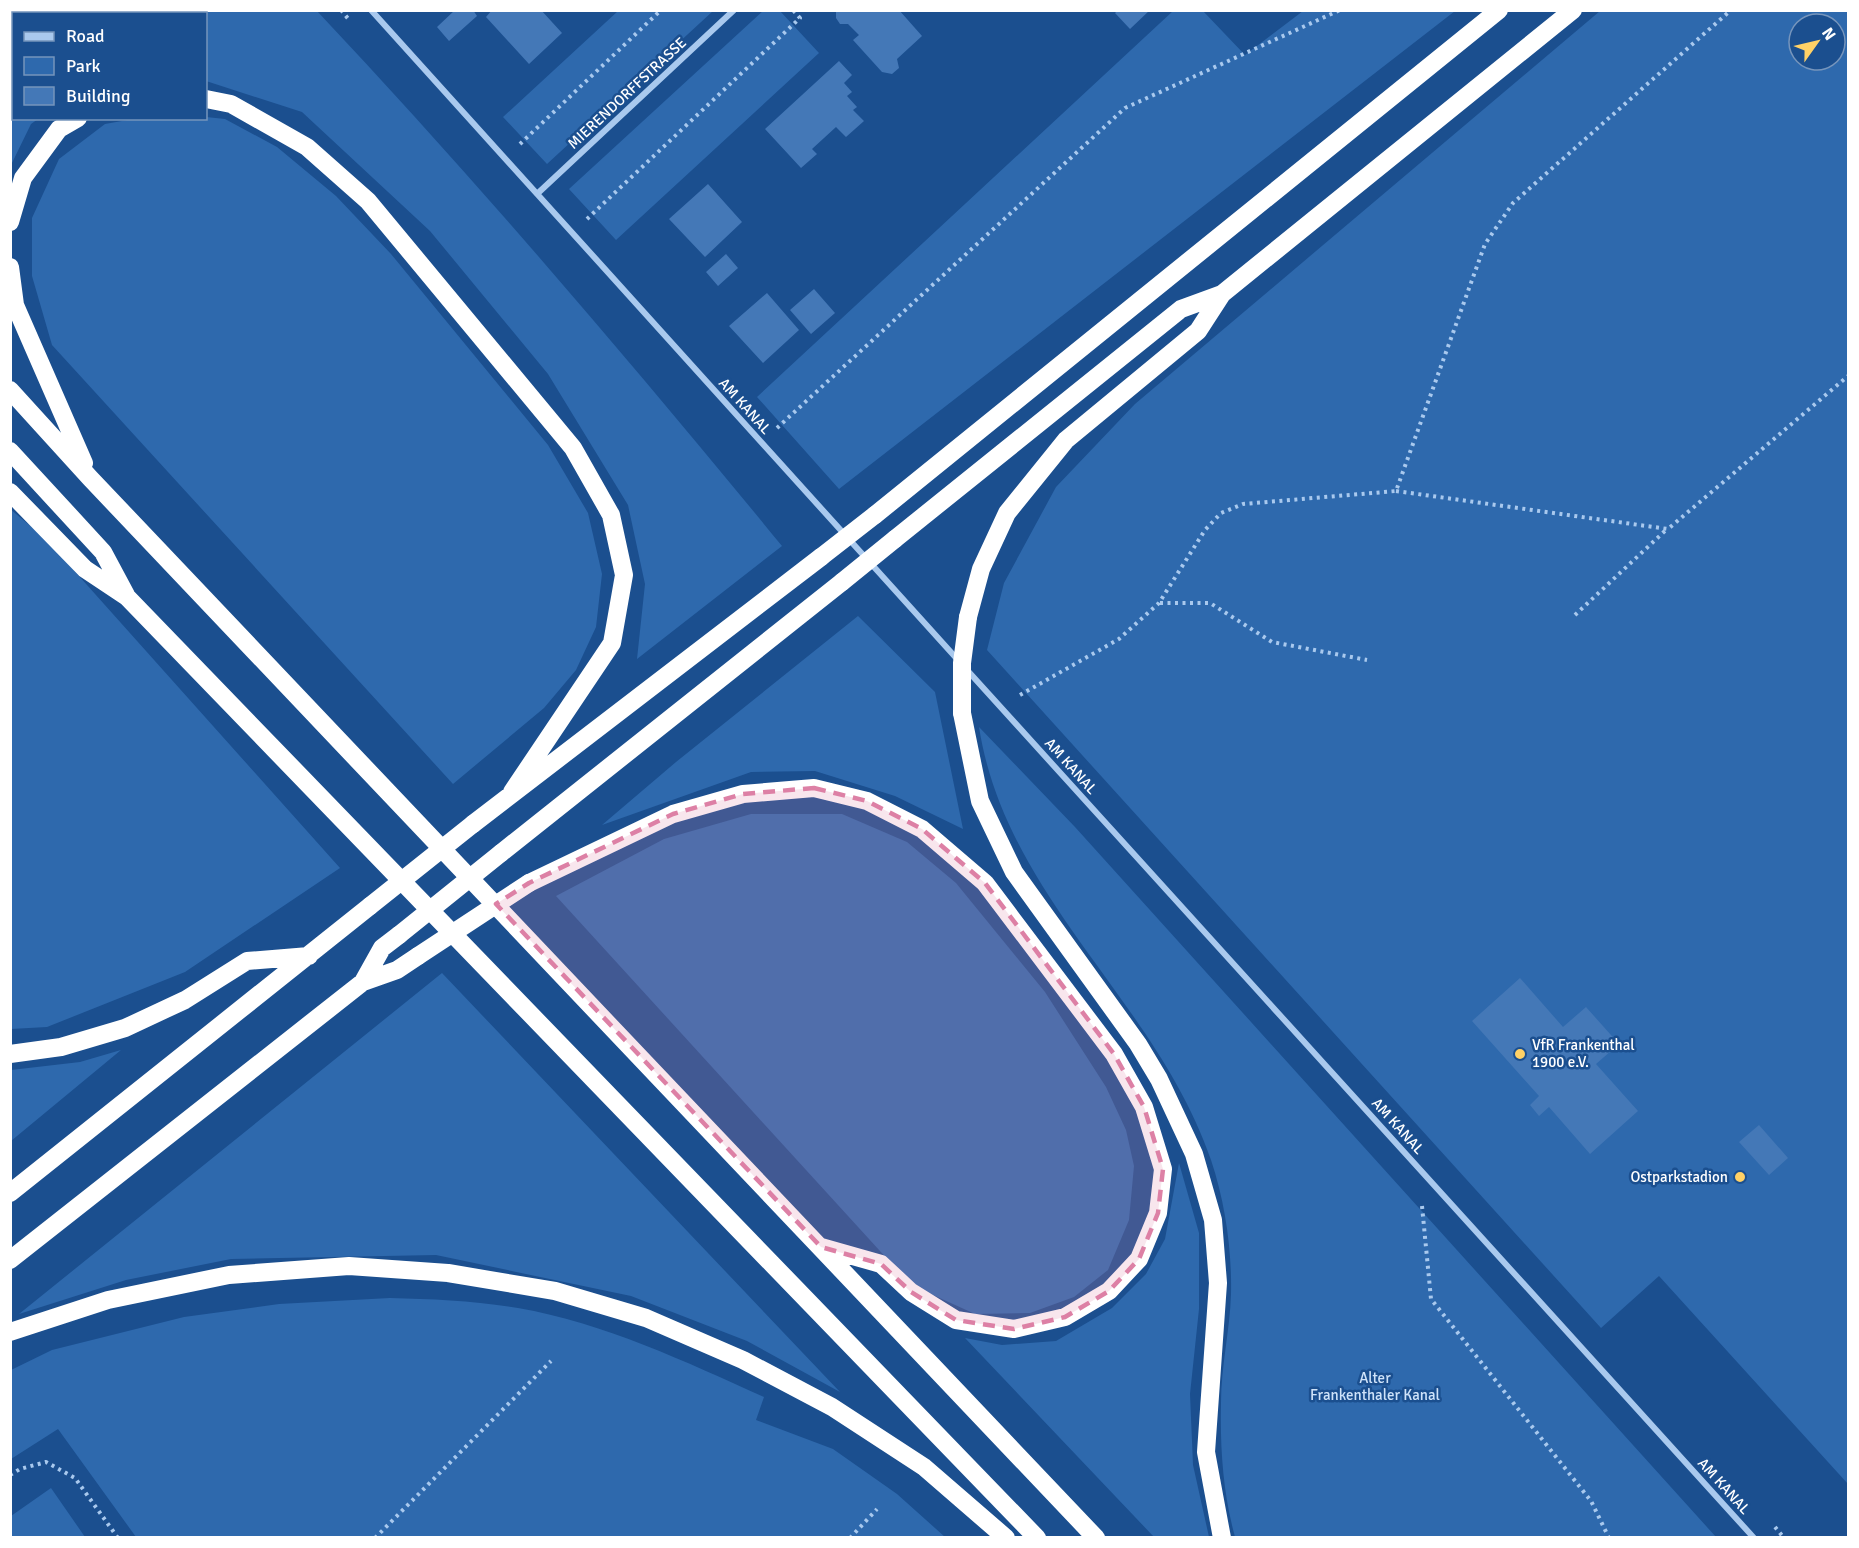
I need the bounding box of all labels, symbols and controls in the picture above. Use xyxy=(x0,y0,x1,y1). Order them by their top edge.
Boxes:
legend xyxy=(12,12,207,120)
north arrow xyxy=(1787,12,1847,72)
text: N xyxy=(1817,24,1840,44)
text: Road xyxy=(66,25,105,47)
street label: MIERENDORFFSTRASSE xyxy=(564,33,690,153)
text: Park xyxy=(66,55,101,77)
text: Building xyxy=(66,85,130,107)
street label: AM KANAL xyxy=(715,374,775,438)
street label: AM KANAL xyxy=(1041,734,1101,798)
place label: VfR Frankenthal 1900 e.V. xyxy=(1532,1036,1635,1071)
marker: VfR Frankenthal 1900 e.V. xyxy=(1513,1047,1527,1061)
street label: AM KANAL xyxy=(1368,1094,1428,1158)
place label: Ostparkstadion xyxy=(1630,1168,1728,1186)
marker: Ostparkstadion xyxy=(1733,1170,1747,1184)
park label: Alter Frankenthaler Kanal xyxy=(1310,1369,1440,1404)
street label: AM KANAL xyxy=(1694,1454,1754,1518)

